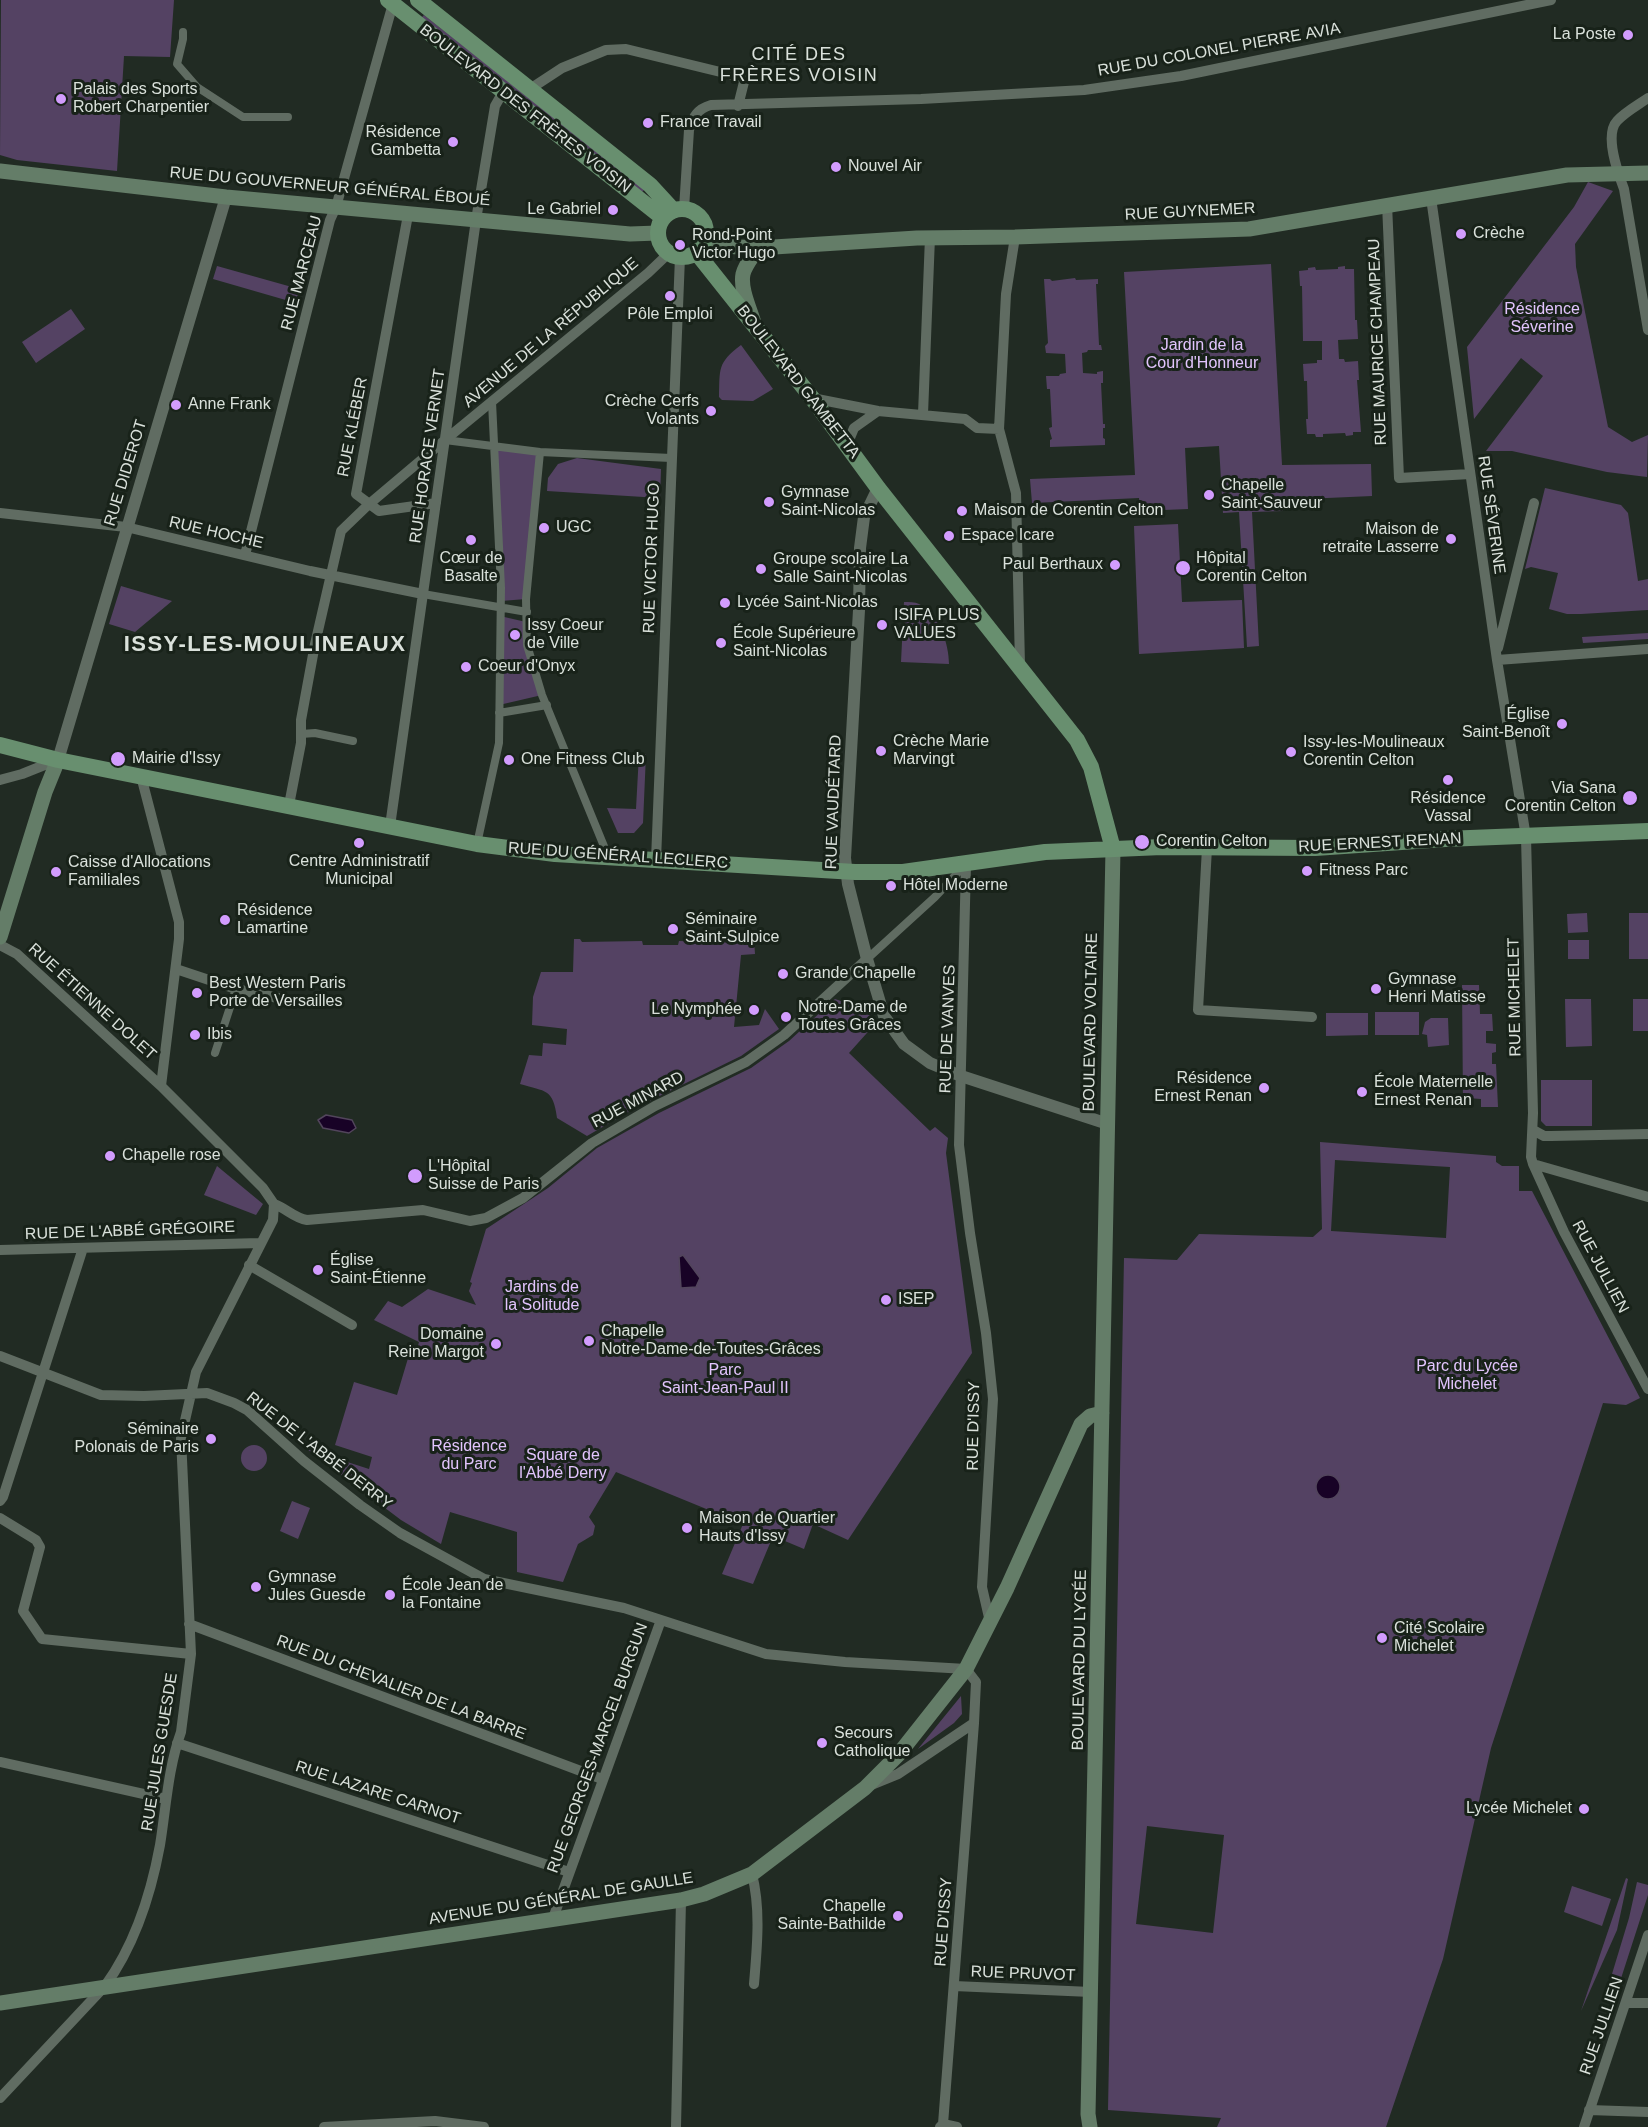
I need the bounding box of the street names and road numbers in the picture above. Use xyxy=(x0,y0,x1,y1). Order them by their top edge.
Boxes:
street label: RUE DU COLONEL PIERRE AVIA xyxy=(1096,19,1342,81)
street label: BOULEVARD DES FRÈRES VOISIN xyxy=(416,21,634,197)
street label: RUE DU GOUVERNEUR GÉNÉRAL ÉBOUÉ xyxy=(169,163,491,211)
street label: RUE GUYNEMER xyxy=(1124,199,1256,225)
street label: RUE MARCEAU xyxy=(277,213,327,333)
street label: RUE MAURICE CHAMPEAU xyxy=(1365,238,1391,446)
street label: AVENUE DE LA RÉPUBLIQUE xyxy=(459,254,643,412)
street label: BOULEVARD GAMBETTA xyxy=(732,302,864,462)
street label: RUE HORACE VERNET xyxy=(406,368,450,544)
street label: RUE KLÉBER xyxy=(334,375,372,479)
street label: RUE DIDEROT xyxy=(101,417,151,529)
street label: RUE SÉVERINE xyxy=(1473,455,1509,575)
street label: RUE VICTOR HUGO xyxy=(640,482,664,634)
street label: RUE HOCHE xyxy=(167,513,265,553)
street label: RUE VAUDÉTARD xyxy=(822,734,846,870)
street label: RUE ERNEST RENAN xyxy=(1298,829,1462,857)
street label: RUE DU GÉNÉRAL LECLERC xyxy=(507,839,729,873)
street label: BOULEVARD VOLTAIRE xyxy=(1080,932,1102,1112)
street label: RUE MICHELET xyxy=(1504,937,1526,1057)
street label: RUE ÉTIENNE DOLET xyxy=(24,940,160,1064)
street label: RUE DE VANVES xyxy=(936,964,960,1094)
street label: RUE MINARD xyxy=(589,1068,687,1132)
street label: RUE JULLIEN xyxy=(1568,1217,1632,1317)
street label: RUE DE L'ABBÉ GRÉGOIRE xyxy=(25,1218,235,1244)
street label: RUE D'ISSY xyxy=(964,1381,984,1471)
street label: RUE DE L'ABBÉ DERRY xyxy=(242,1388,396,1514)
street label: BOULEVARD DU LYCÉE xyxy=(1069,1569,1091,1751)
street label: RUE GEORGES-MARCEL BURGUN xyxy=(544,1620,652,1876)
street label: RUE DU CHEVALIER DE LA BARRE xyxy=(274,1631,528,1745)
street label: RUE JULES GUESDE xyxy=(138,1671,182,1833)
street label: RUE LAZARE CARNOT xyxy=(293,1757,463,1829)
street label: AVENUE DU GÉNÉRAL DE GAULLE xyxy=(427,1869,695,1929)
street label: RUE D'ISSY xyxy=(931,1877,957,1967)
street label: RUE PRUVOT xyxy=(970,1963,1076,1985)
street label: RUE JULLIEN xyxy=(1576,1975,1628,2077)

